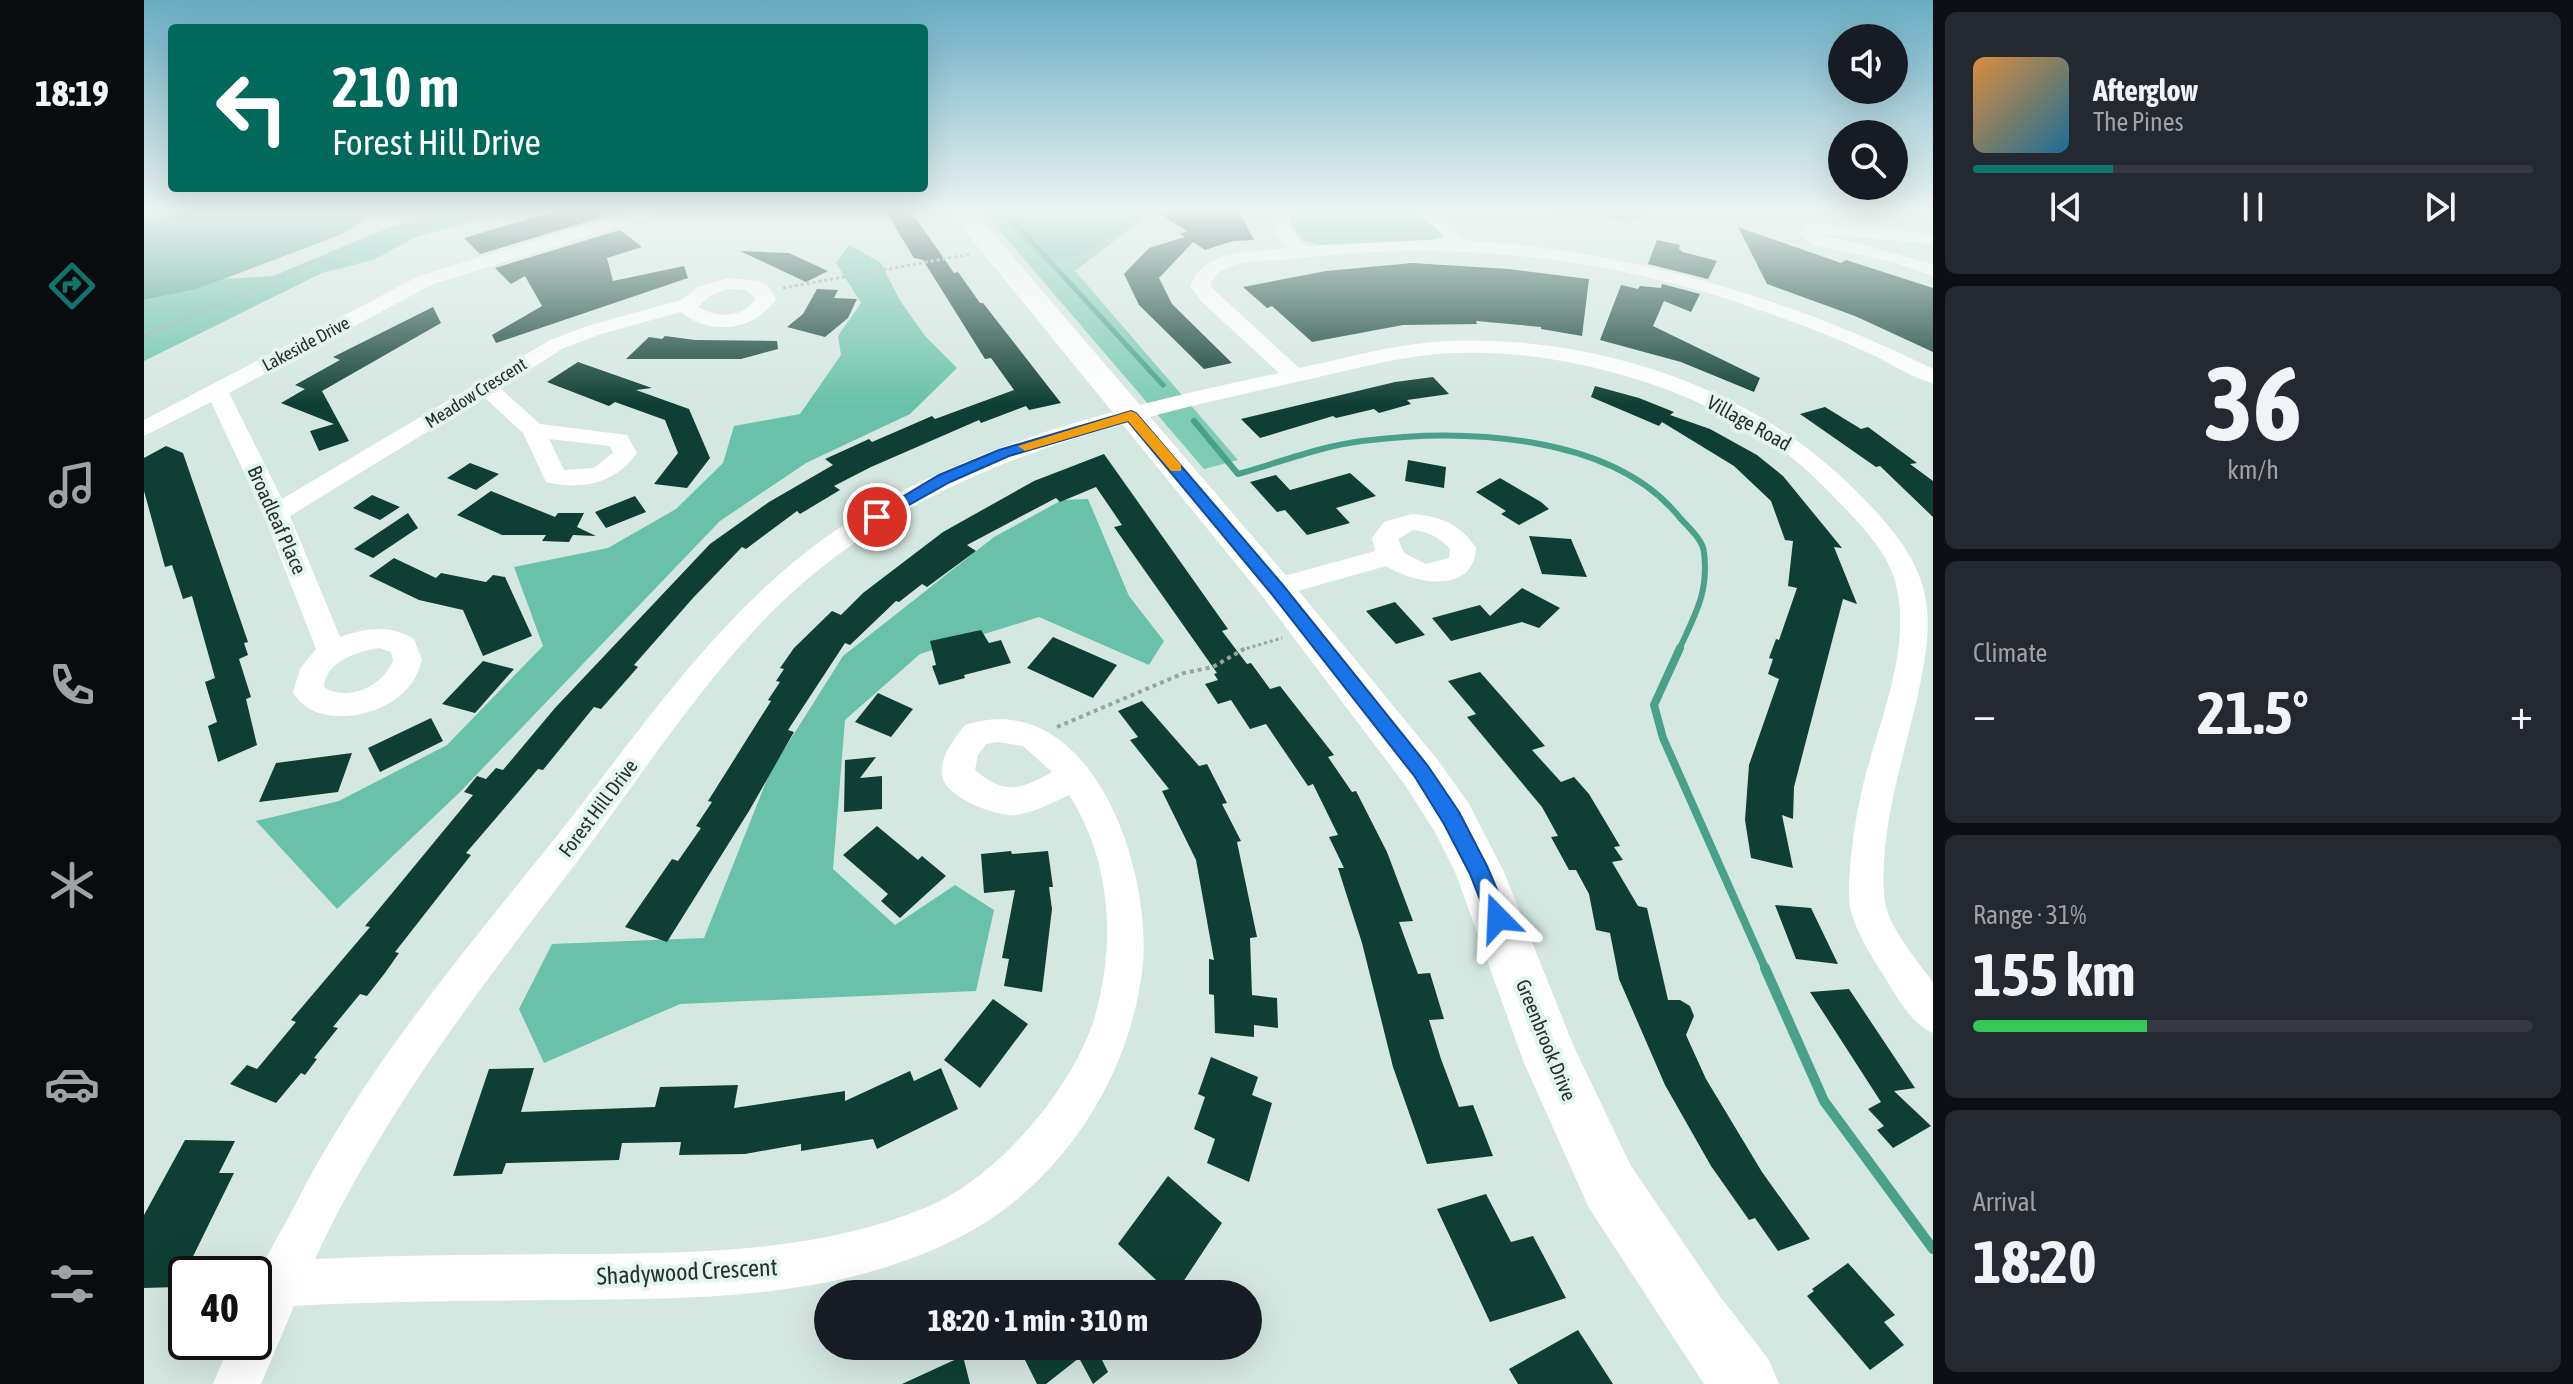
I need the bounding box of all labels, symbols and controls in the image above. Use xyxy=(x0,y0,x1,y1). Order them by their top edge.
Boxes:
map controls xyxy=(1828,24,1908,200)
button: sound xyxy=(1828,24,1908,104)
text: 210 m xyxy=(332,55,459,119)
icon: left xyxy=(200,56,304,160)
text: 18:19 xyxy=(35,72,109,114)
text: Afterglow xyxy=(2093,73,2198,107)
text: The Pines xyxy=(2093,107,2184,137)
button: search xyxy=(1828,120,1908,200)
text: Forest Hill Drive xyxy=(332,121,541,163)
icon: previous xyxy=(2044,185,2088,229)
icon: pause xyxy=(2231,185,2275,229)
icon: next xyxy=(2418,185,2462,229)
icon: directions xyxy=(44,258,100,314)
street label: Lakeside Drive xyxy=(259,312,353,375)
text: 36 xyxy=(2204,343,2302,462)
street label: Meadow Crescent xyxy=(421,353,530,432)
street label: Village Road xyxy=(1703,390,1795,455)
text: km/h xyxy=(2227,455,2279,485)
icon: music xyxy=(44,457,100,513)
street label: Broadleaf Place xyxy=(243,462,312,578)
pin xyxy=(843,483,911,551)
icon: arrive xyxy=(855,495,899,539)
text: Climate xyxy=(1973,638,2047,668)
icon: phone xyxy=(44,657,100,713)
text: 21.5° xyxy=(2197,678,2309,747)
text: − xyxy=(1973,688,1996,738)
text: + xyxy=(2510,688,2533,738)
street label: Forest Hill Drive xyxy=(554,754,642,861)
icon: climate xyxy=(44,857,100,913)
position arrow xyxy=(1456,876,1540,960)
text: Range · 31% xyxy=(1973,900,2086,930)
text: 155 km xyxy=(1973,940,2135,1009)
street label: Greenbrook Drive xyxy=(1512,976,1581,1104)
icon: car xyxy=(44,1056,100,1112)
text: Arrival xyxy=(1973,1187,2037,1217)
text: 18:20 xyxy=(1973,1227,2096,1296)
street label: Shadywood Crescent xyxy=(596,1253,778,1290)
icon: filters xyxy=(44,1256,100,1312)
speed limit sign: 40 xyxy=(168,1256,272,1360)
text: 18:20 · 1 min · 310 m xyxy=(928,1303,1148,1337)

